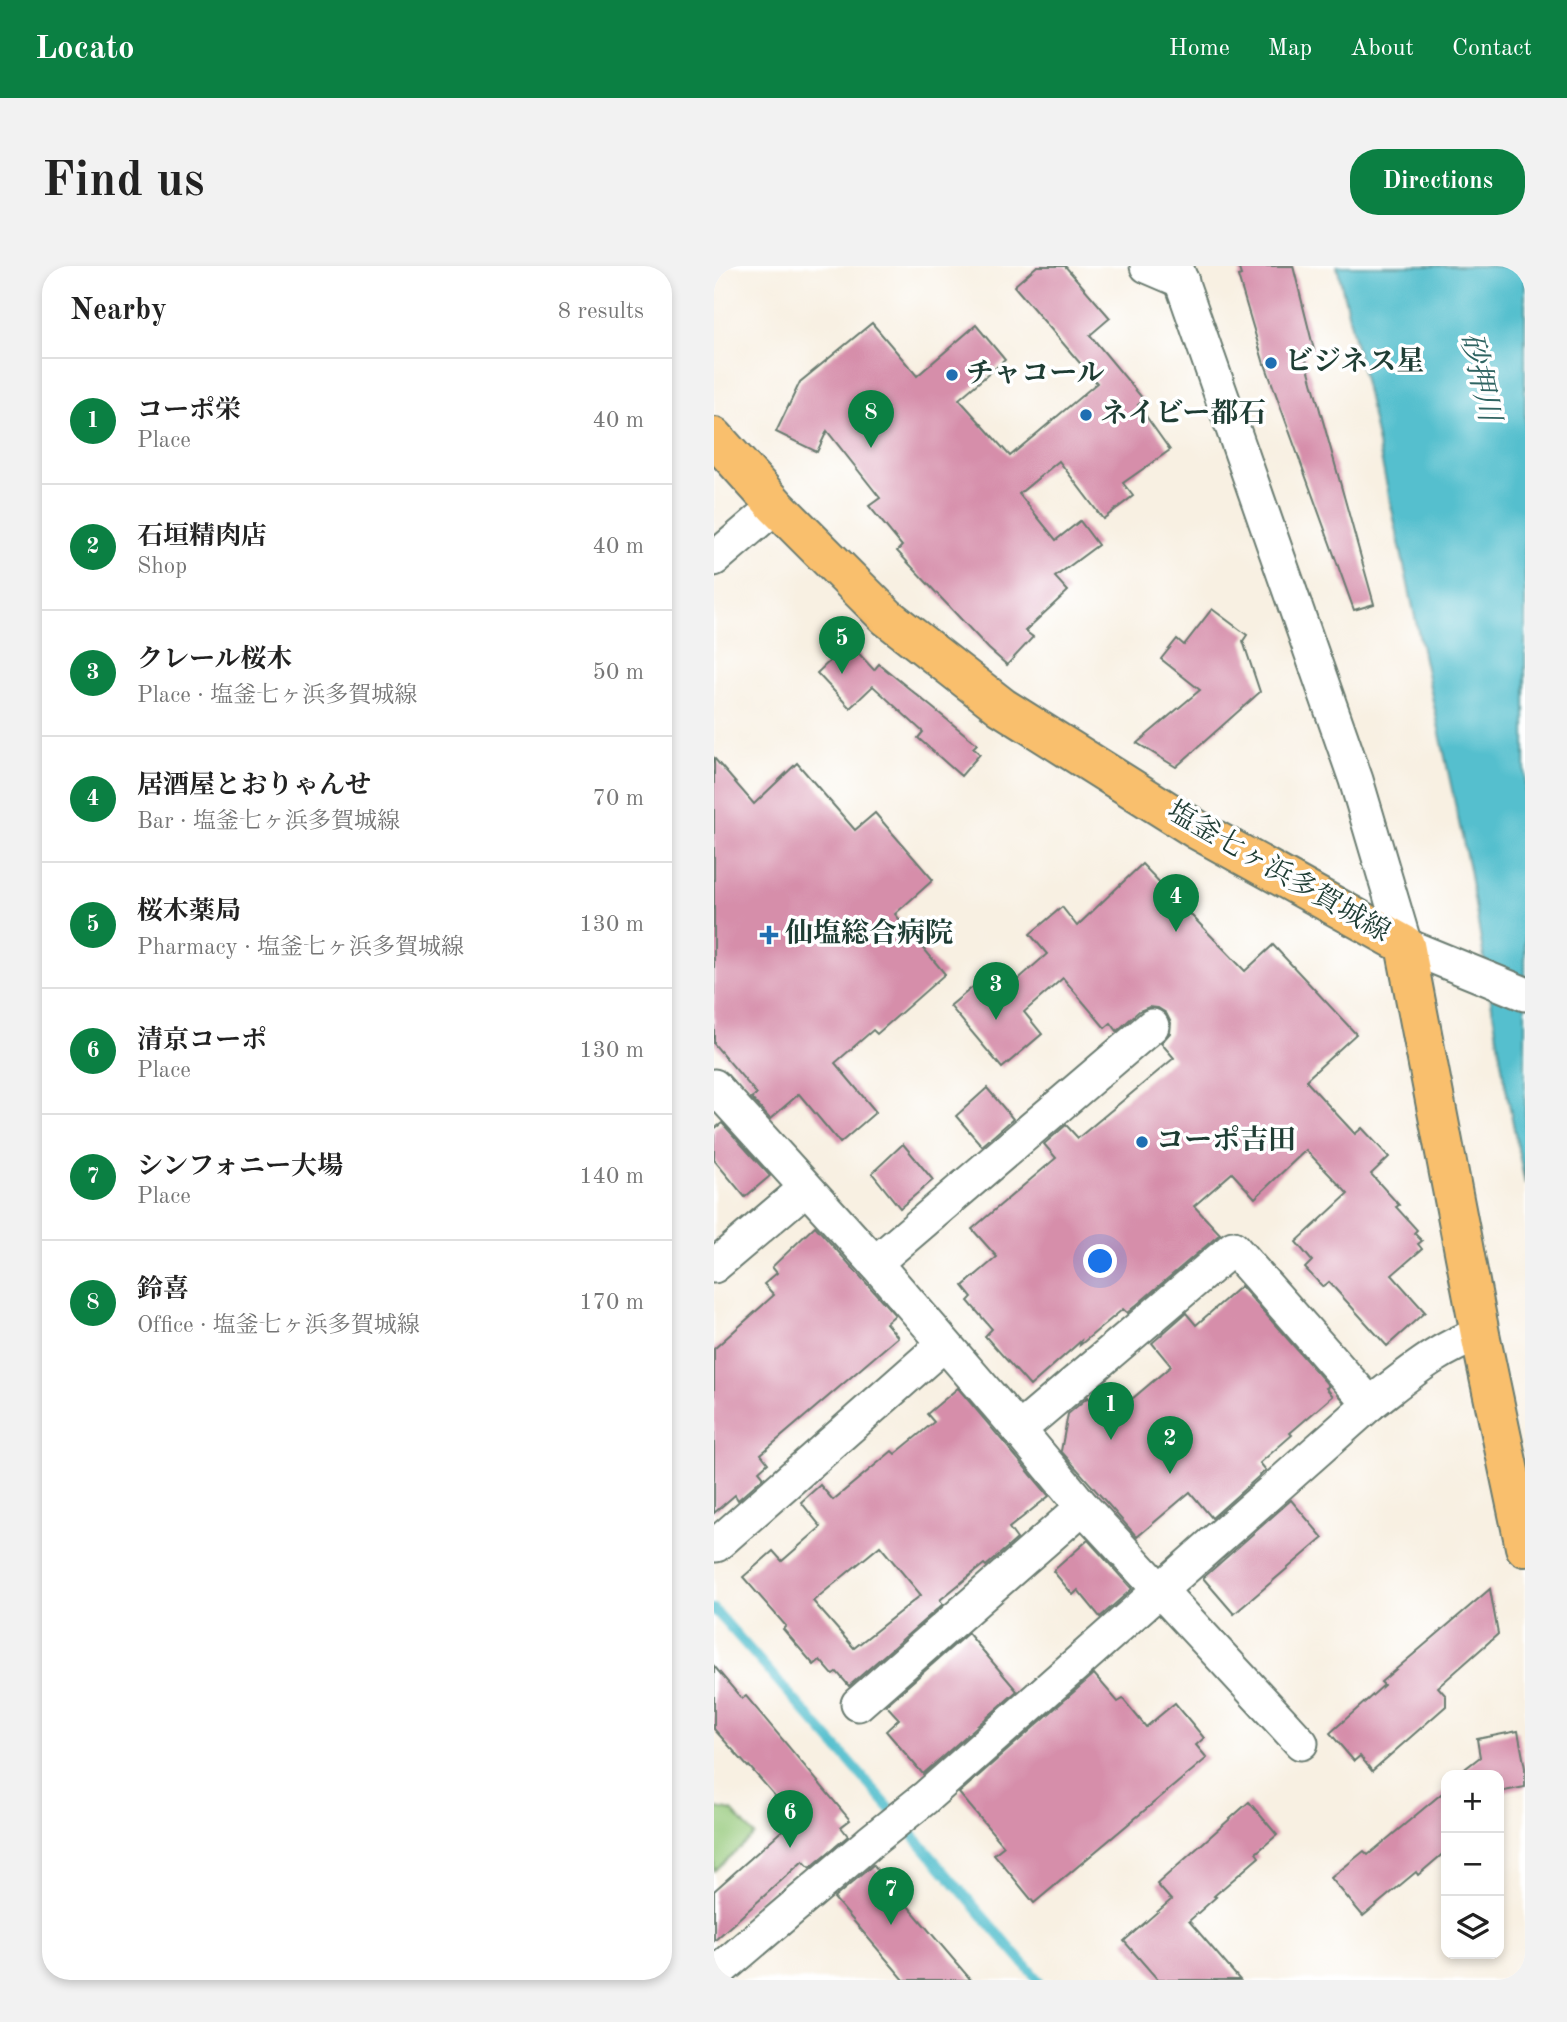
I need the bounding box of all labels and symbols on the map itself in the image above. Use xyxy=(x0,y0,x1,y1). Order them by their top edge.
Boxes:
water label: 砂押川 xyxy=(1454,329,1507,427)
place label: ビジネス星 xyxy=(1285,346,1424,377)
marker: ビジネス星 xyxy=(1263,355,1279,371)
place label: チャコール xyxy=(966,359,1105,389)
marker: チャコール xyxy=(944,367,960,383)
pin: 8 xyxy=(848,390,894,448)
place label: ネイビー都石 xyxy=(1100,398,1266,429)
marker: ネイビー都石 xyxy=(1078,407,1094,423)
pin: 5 xyxy=(819,616,865,674)
street label: 塩釜七ヶ浜多賀城線 xyxy=(1162,795,1396,948)
pin: 4 xyxy=(1153,874,1199,932)
place label: 仙塩総合病院 xyxy=(785,918,953,949)
marker: 仙塩総合病院 xyxy=(759,925,779,945)
pin: 3 xyxy=(973,962,1019,1020)
place label: コーポ吉田 xyxy=(1156,1125,1296,1156)
marker: コーポ吉田 xyxy=(1134,1134,1150,1150)
your location xyxy=(1083,1244,1117,1278)
pin: 1 xyxy=(1088,1382,1134,1440)
pin: 2 xyxy=(1147,1416,1193,1474)
pin: 6 xyxy=(767,1790,813,1848)
pin: 7 xyxy=(868,1867,914,1925)

